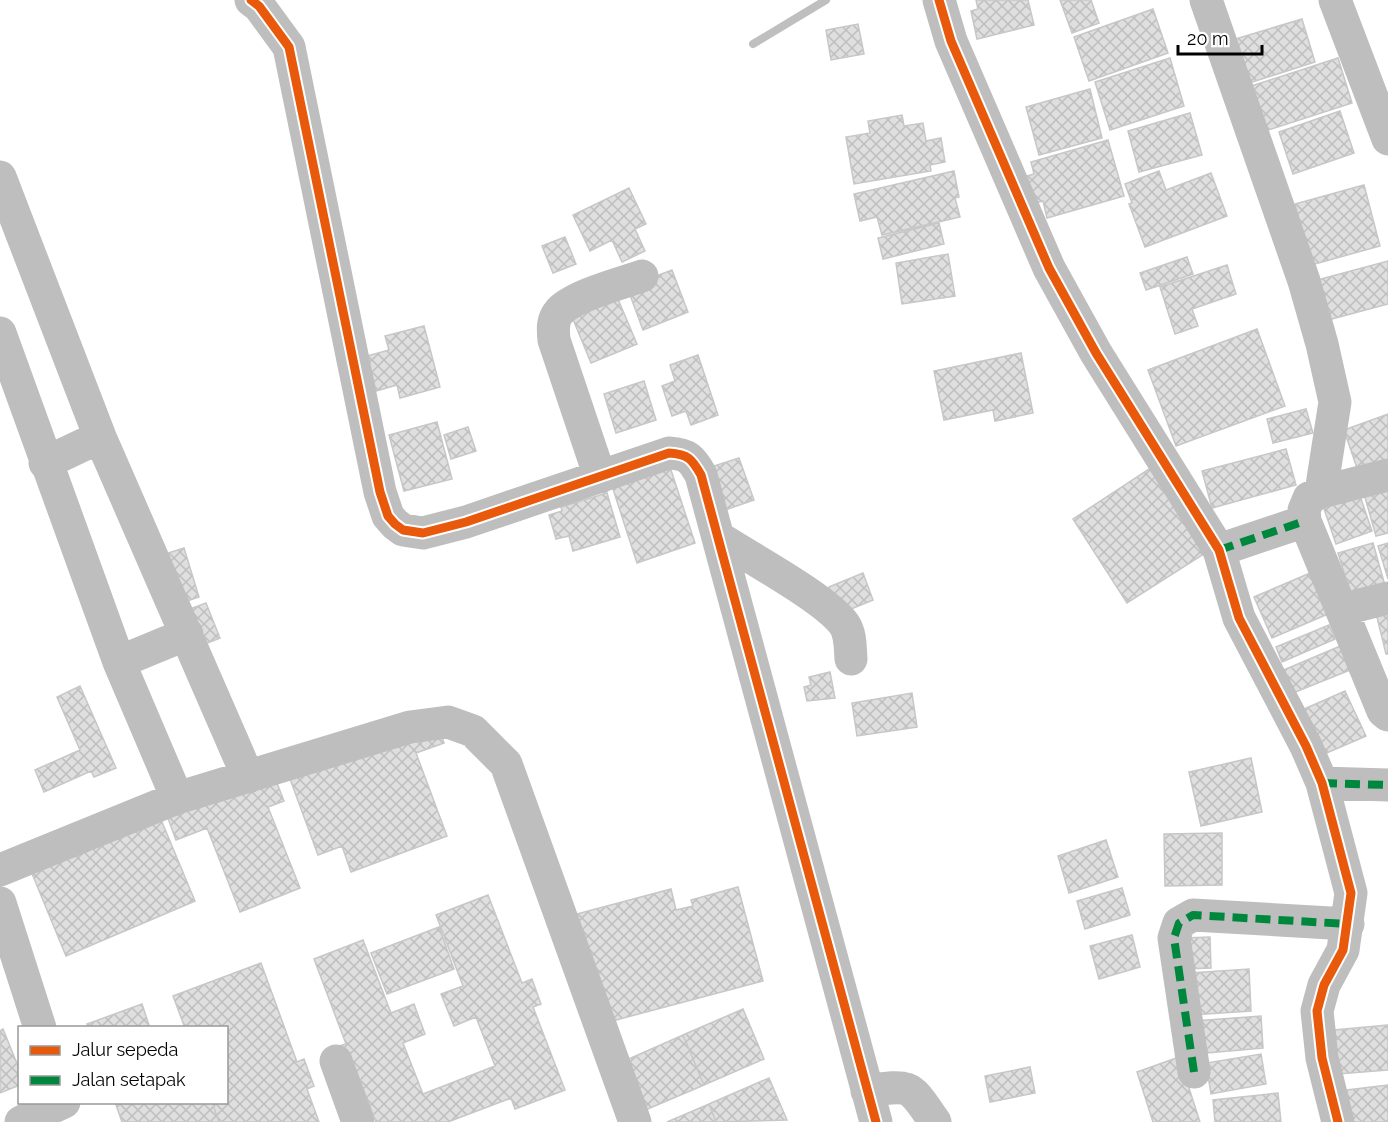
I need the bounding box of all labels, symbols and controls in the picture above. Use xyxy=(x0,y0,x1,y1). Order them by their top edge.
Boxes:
scale bar xyxy=(1178,18,1262,56)
text: 20 m xyxy=(1187,28,1229,49)
legend xyxy=(18,1026,228,1104)
text: Jalur sepeda xyxy=(72,1039,178,1060)
text: Jalan setapak xyxy=(72,1069,186,1090)

